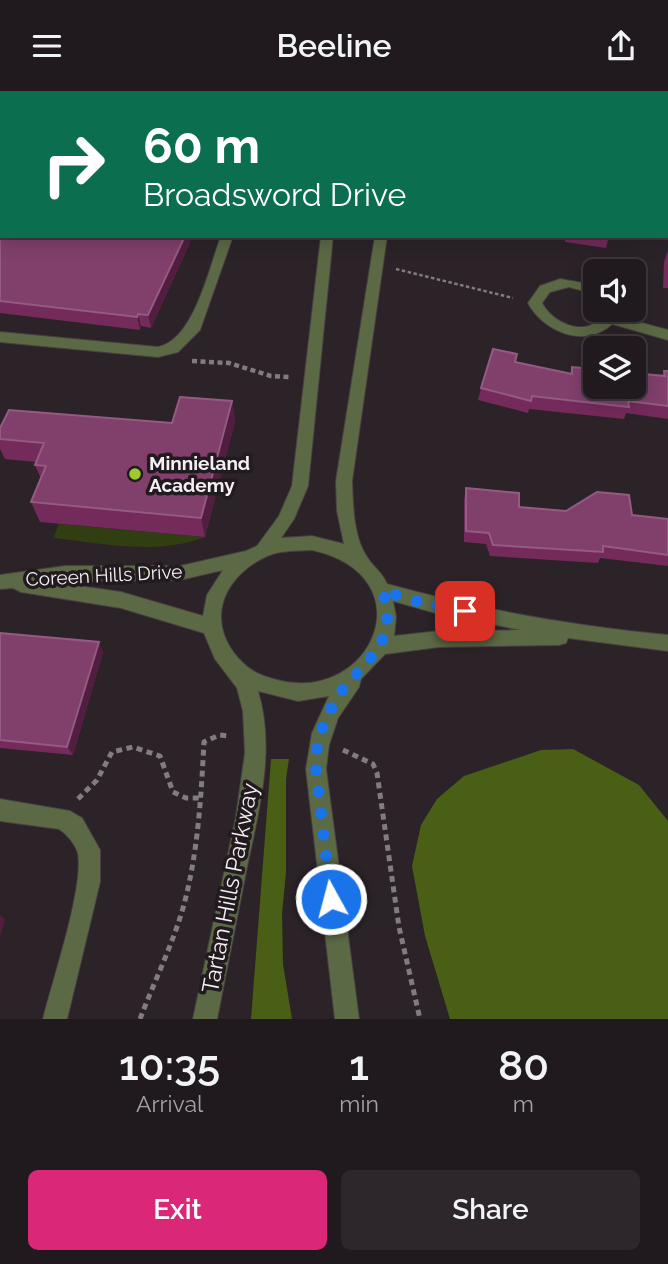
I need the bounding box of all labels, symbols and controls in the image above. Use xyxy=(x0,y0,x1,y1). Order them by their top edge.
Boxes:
icon: menu xyxy=(28,27,66,65)
text: Beeline xyxy=(276,27,392,64)
icon: share xyxy=(602,27,640,65)
text: 60 m xyxy=(143,117,260,174)
icon: right xyxy=(28,119,119,210)
text: Broadsword Drive xyxy=(143,176,406,213)
map controls xyxy=(583,259,646,399)
button: sound xyxy=(583,259,646,322)
button: layers xyxy=(583,336,646,399)
place label: Minnieland Academy xyxy=(149,452,250,496)
marker: Minnieland Academy xyxy=(127,466,143,482)
street label: Coreen Hills Drive xyxy=(25,560,183,590)
pin xyxy=(435,581,495,641)
icon: arrive xyxy=(446,592,484,630)
street label: Tartan Hills Parkway xyxy=(196,781,263,995)
position arrow xyxy=(294,862,368,936)
text: 10:35 xyxy=(119,1041,220,1090)
text: 1 xyxy=(349,1041,369,1090)
text: 80 xyxy=(498,1041,549,1090)
text: Arrival xyxy=(136,1090,203,1117)
text: min xyxy=(339,1090,379,1117)
text: m xyxy=(513,1090,534,1117)
button: Exit xyxy=(28,1170,327,1250)
button: Share xyxy=(341,1170,640,1250)

